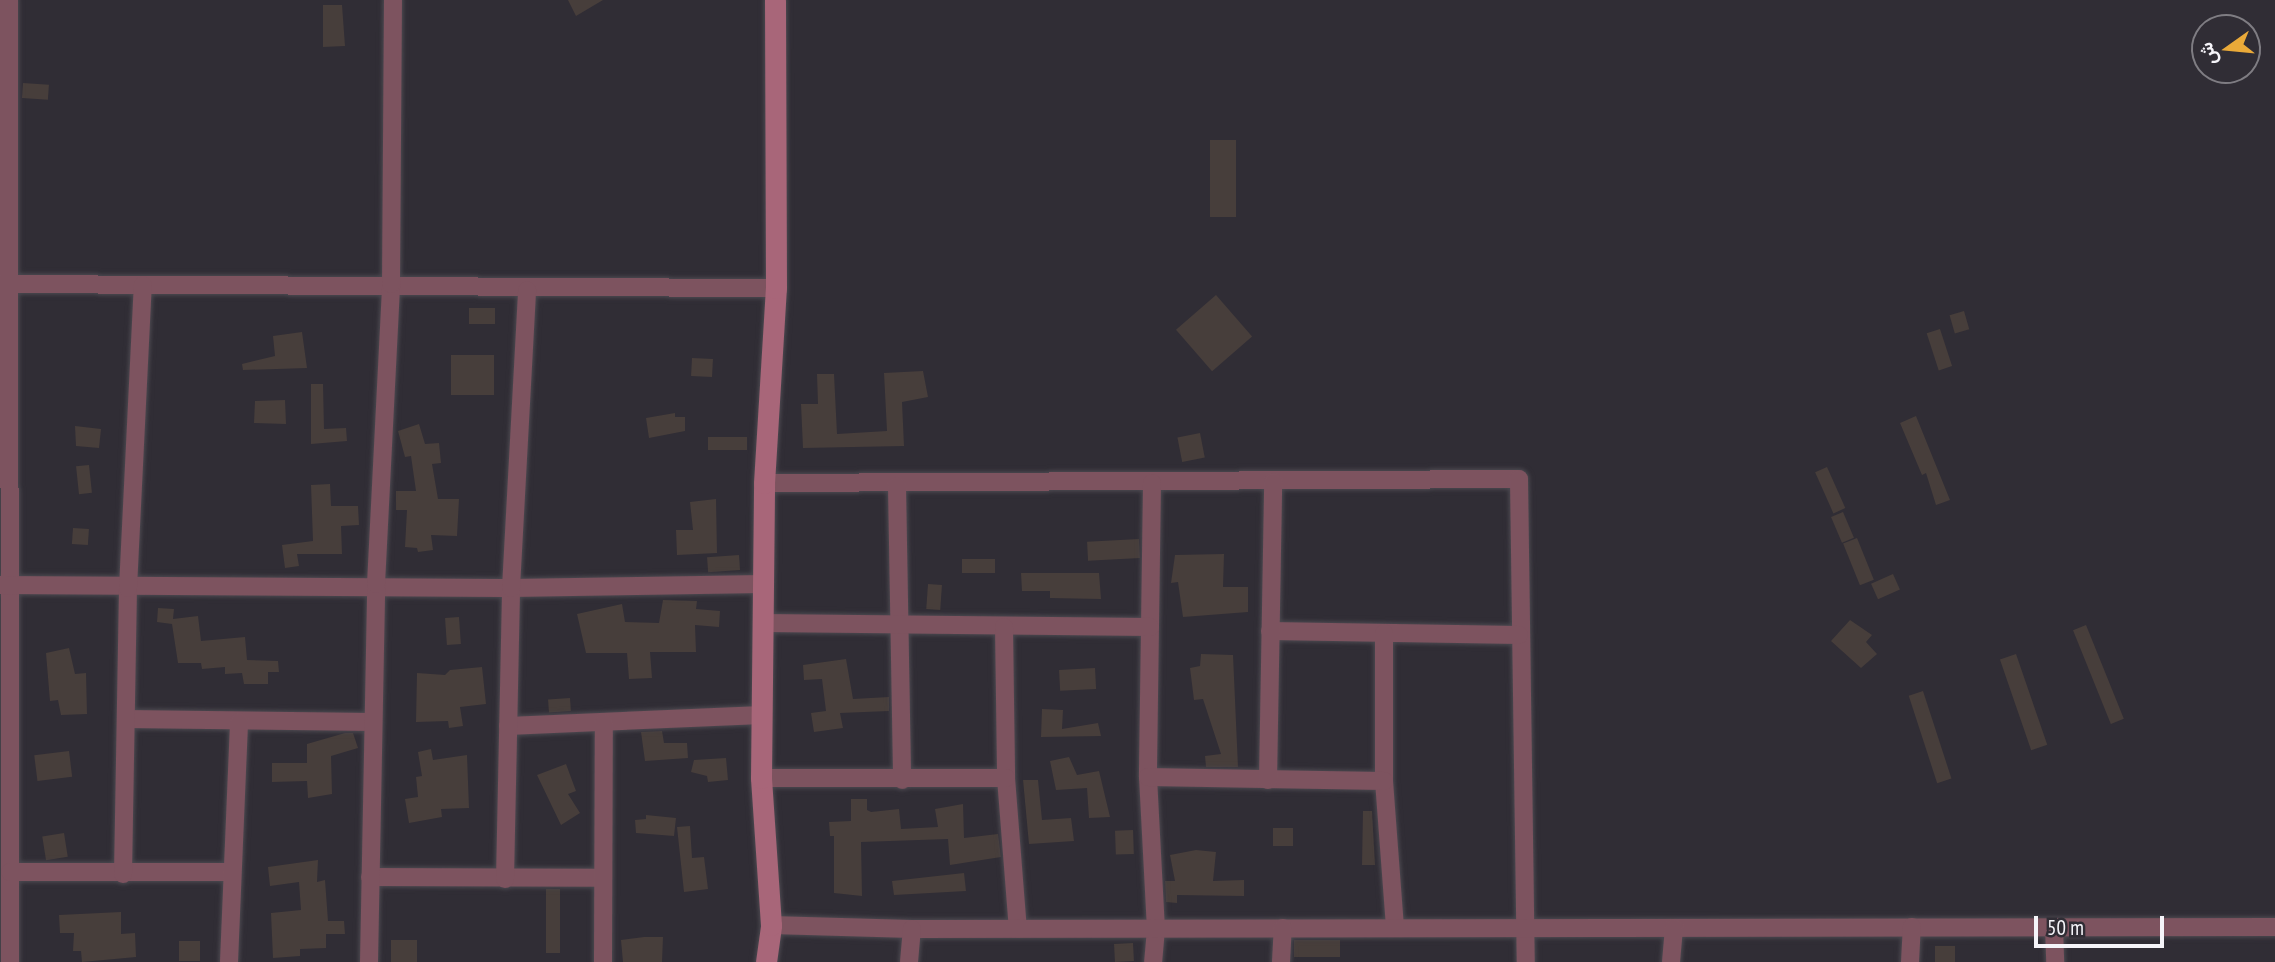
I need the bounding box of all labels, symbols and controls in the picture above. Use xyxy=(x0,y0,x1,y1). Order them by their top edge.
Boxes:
north arrow xyxy=(2191,14,2261,84)
text: ش xyxy=(2193,40,2222,68)
scale bar xyxy=(2037,902,2166,946)
text: 50 m xyxy=(2047,914,2084,941)

